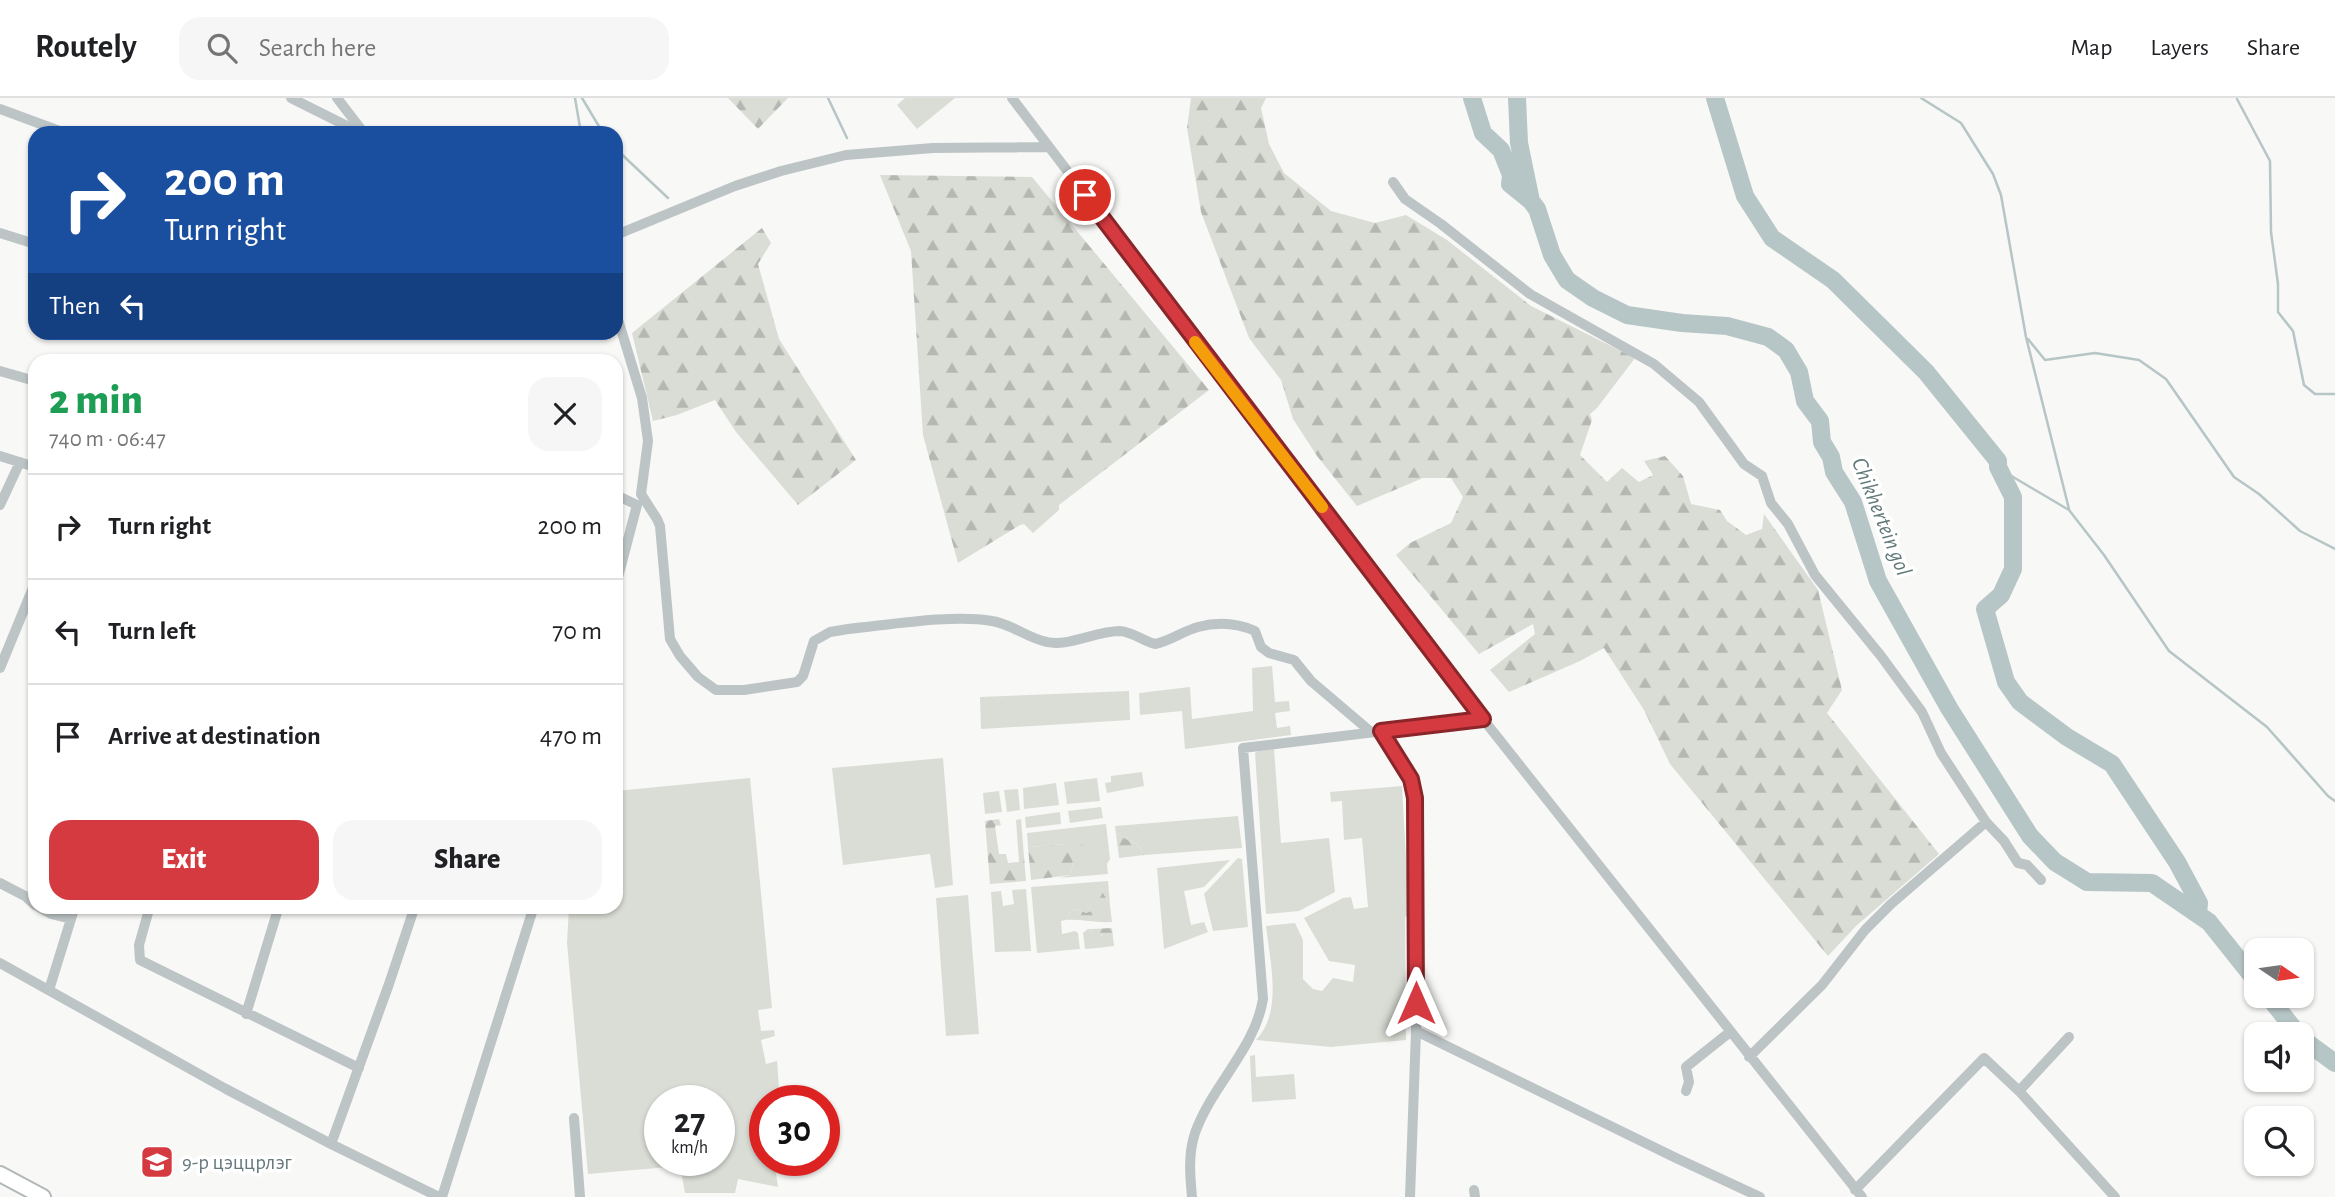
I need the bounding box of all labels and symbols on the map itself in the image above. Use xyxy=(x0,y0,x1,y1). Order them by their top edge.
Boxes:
pin xyxy=(1055,165,1115,225)
water label: Chikhertein gol xyxy=(1847,455,1915,580)
north arrow xyxy=(2244,938,2314,1008)
position arrow xyxy=(1379,966,1453,1040)
speed limit sign: 30 xyxy=(749,1085,840,1176)
school or university icon: 9-р цэццрлэг xyxy=(138,1143,176,1181)
place label: 9-р цэццрлэг xyxy=(182,1152,292,1173)

